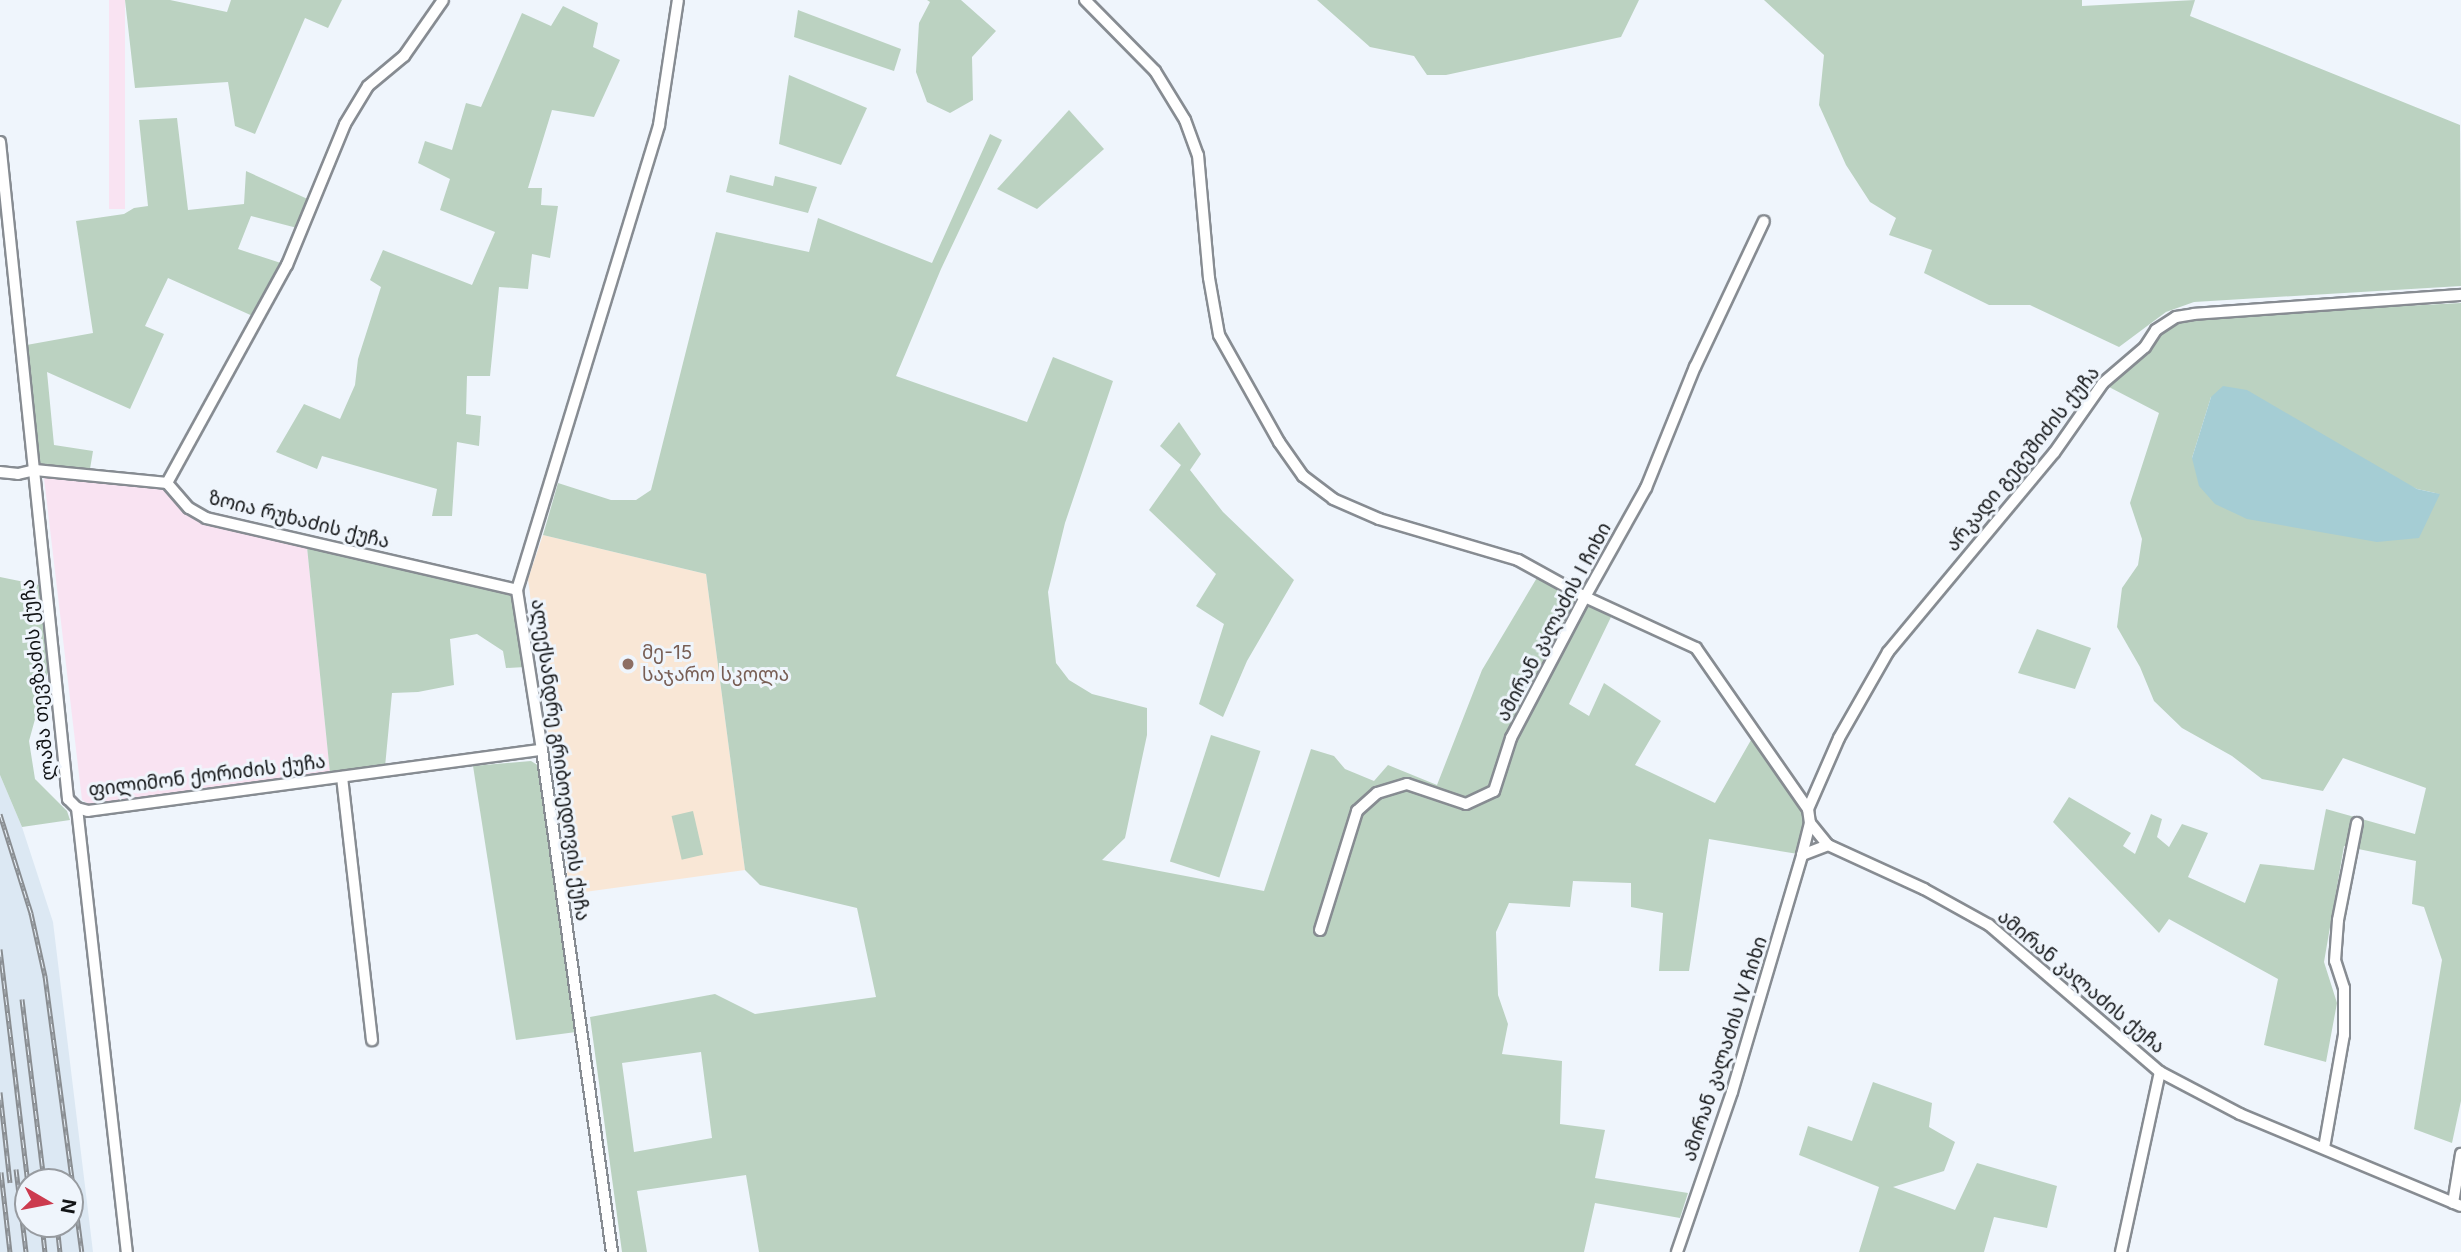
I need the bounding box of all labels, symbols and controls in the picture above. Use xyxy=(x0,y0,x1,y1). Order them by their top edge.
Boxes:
street label: არკადი გეგეშიძის ქუჩა xyxy=(1941,362,2105,556)
street label: ზოია რუხაძის ქუჩა xyxy=(206,486,392,554)
street label: ამირან კალაძის I ჩიხი xyxy=(1492,519,1616,725)
street label: ლაშა თევზაძის ქუჩა xyxy=(16,578,60,782)
street label: ალექსანდრე გრიბოედოვის ქუჩა xyxy=(526,598,594,922)
place label: მე-15 საჯარო სკოლა xyxy=(642,642,789,686)
marker: მე-15 საჯარო სკოლა xyxy=(620,656,636,672)
street label: ფილიმონ ქორიძის ქუჩა xyxy=(87,750,327,802)
street label: ამირან კალაძის ქუჩა xyxy=(1993,905,2169,1059)
street label: ამირან კალაძის IV ჩიხი xyxy=(1678,934,1772,1164)
north arrow xyxy=(14,1168,84,1238)
text: N xyxy=(56,1197,81,1216)

